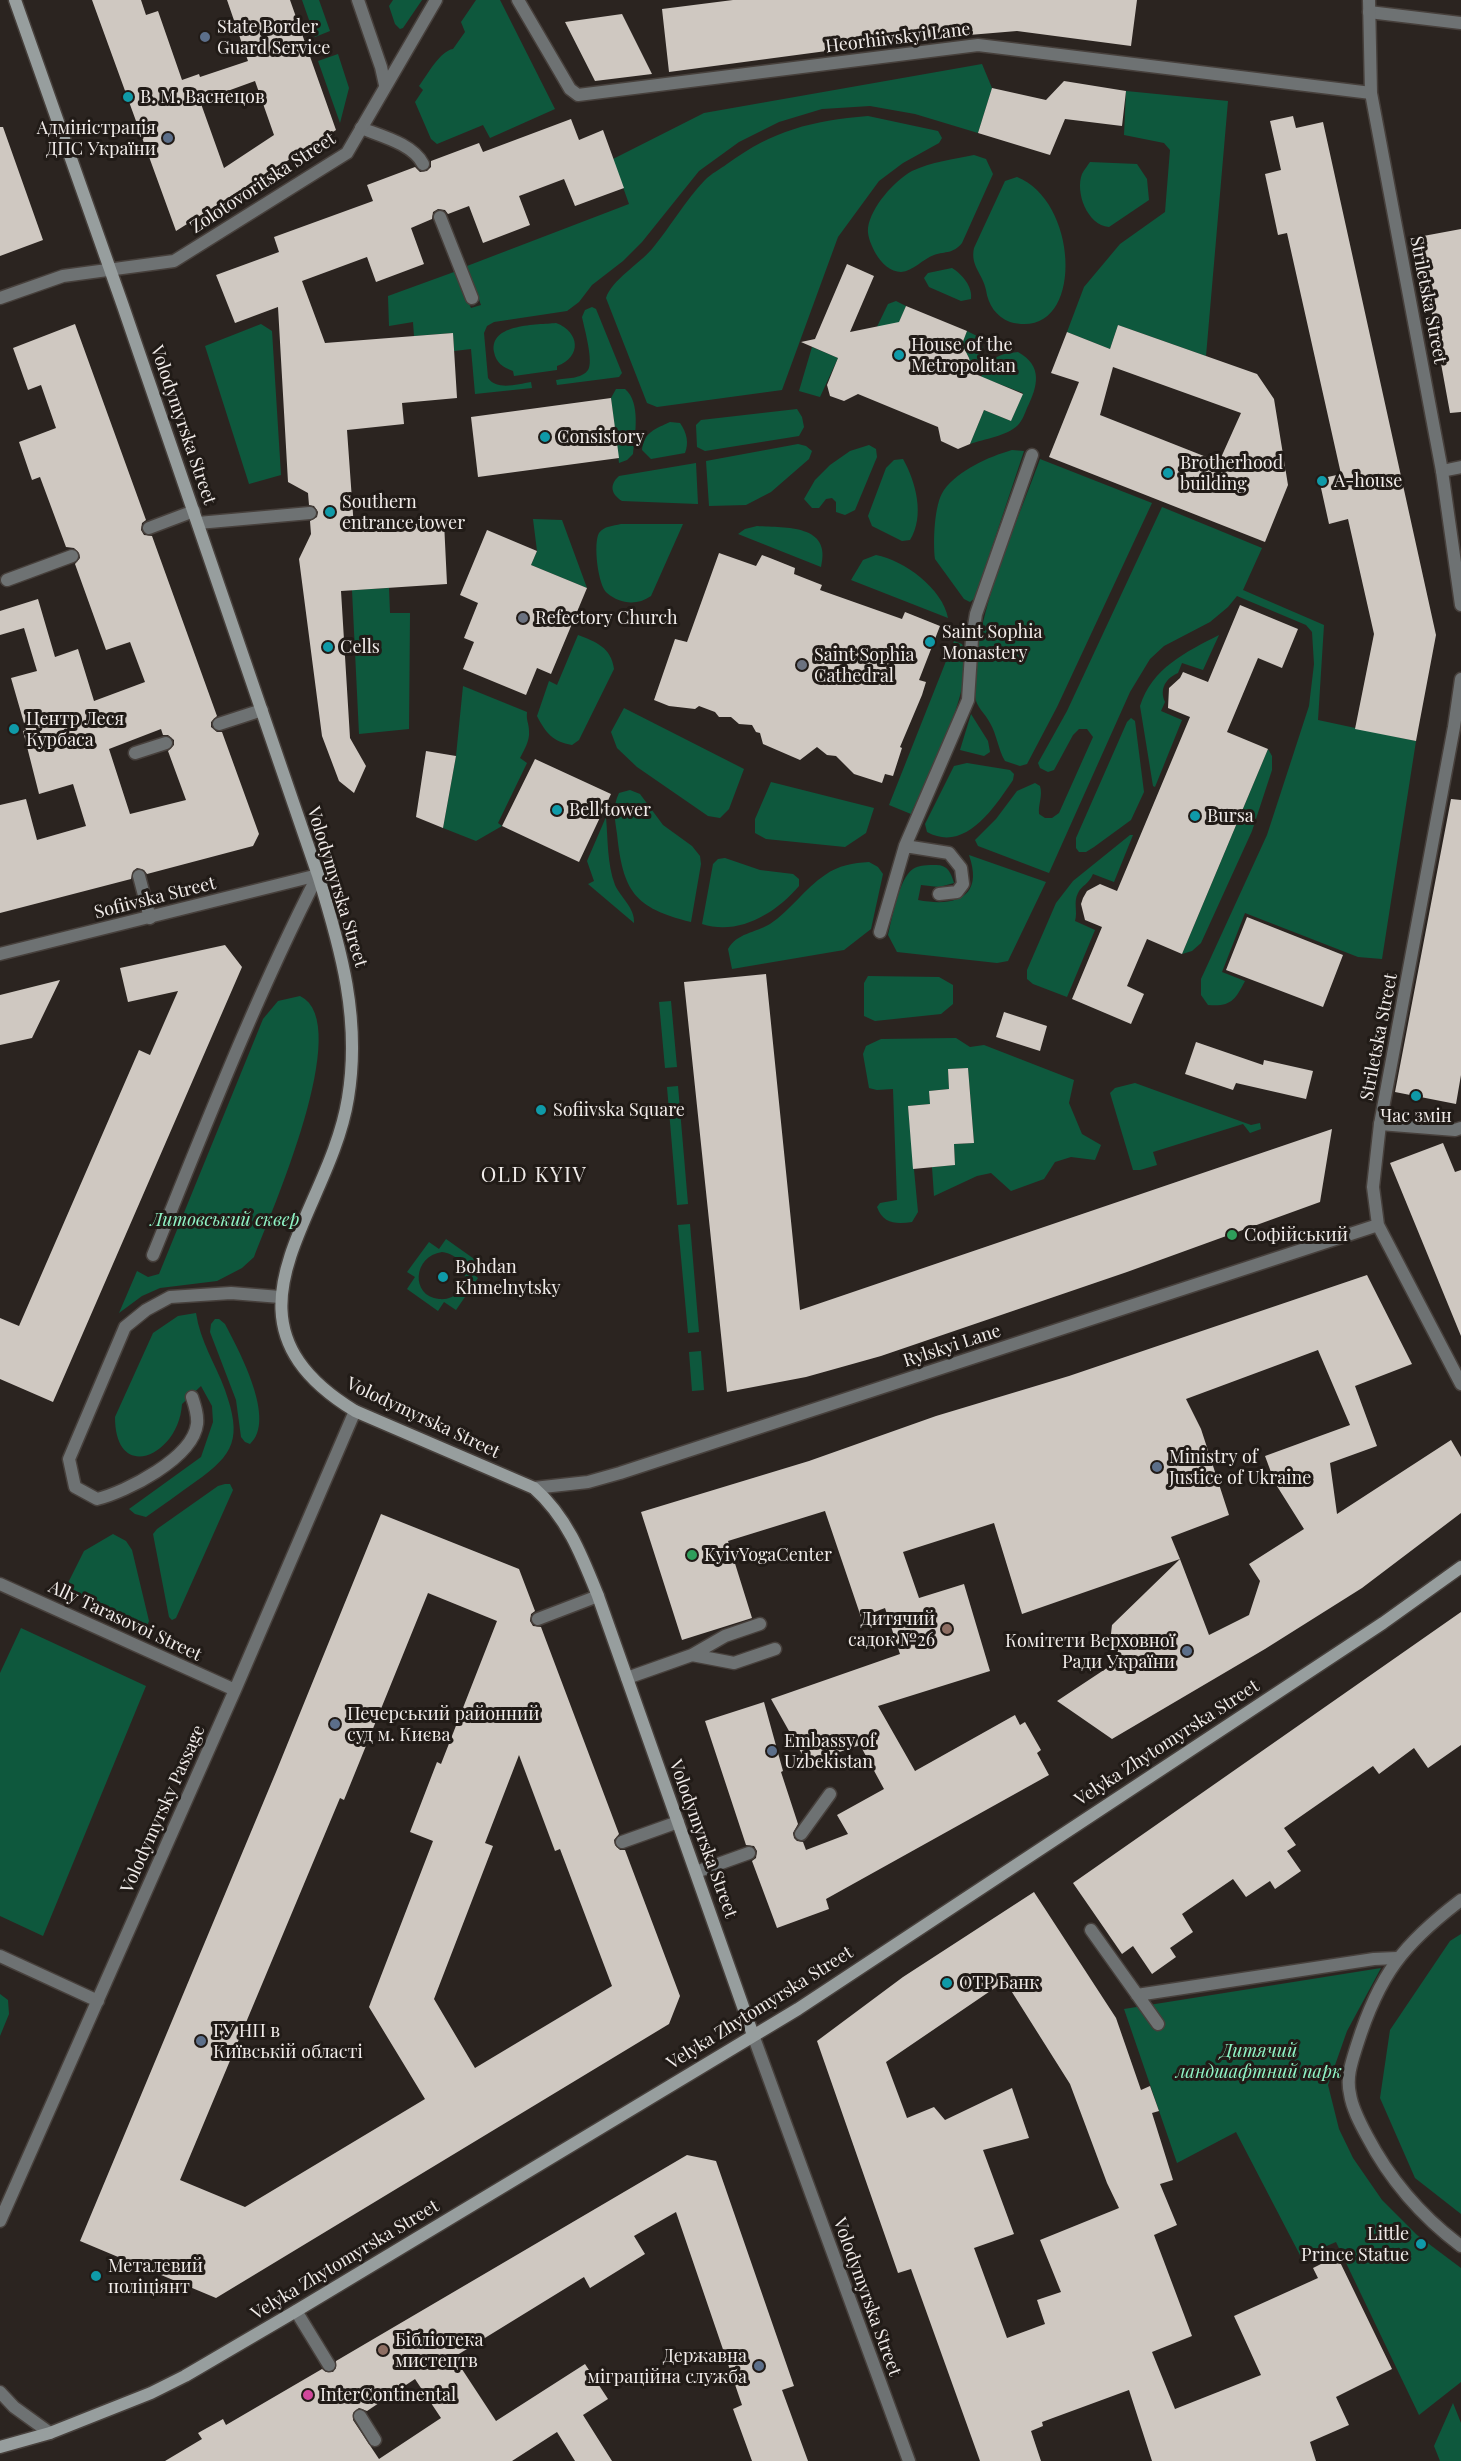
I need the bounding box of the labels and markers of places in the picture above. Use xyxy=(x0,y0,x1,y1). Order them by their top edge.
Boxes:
place label: State Border Guard Service xyxy=(217,16,330,58)
marker: State Border Guard Service xyxy=(198,30,212,44)
place label: В. М. Васнецов xyxy=(140,86,265,108)
marker: В. М. Васнецов xyxy=(121,90,135,104)
place label: Адміністрація ДПС України xyxy=(37,117,156,160)
marker: Адміністрація ДПС України xyxy=(161,131,175,145)
place label: House of the Metropolitan xyxy=(911,334,1016,376)
marker: House of the Metropolitan xyxy=(892,348,906,362)
place label: Consistory xyxy=(557,426,645,448)
marker: Consistory xyxy=(538,430,552,444)
place label: Brotherhood building xyxy=(1180,452,1283,494)
marker: Brotherhood building xyxy=(1161,466,1175,480)
place label: A-house xyxy=(1334,470,1402,492)
marker: A-house xyxy=(1315,474,1329,488)
place label: Southern entrance tower xyxy=(342,491,465,534)
marker: Southern entrance tower xyxy=(323,505,337,519)
place label: Refectory Church xyxy=(535,607,678,629)
marker: Refectory Church xyxy=(516,611,530,625)
place label: Saint Sophia Monastery xyxy=(942,621,1042,664)
marker: Saint Sophia Monastery xyxy=(923,635,937,649)
place label: Cells xyxy=(340,636,380,658)
marker: Cells xyxy=(321,640,335,654)
place label: Saint Sophia Cathedral xyxy=(814,644,914,686)
marker: Saint Sophia Cathedral xyxy=(795,658,809,672)
place label: Центр Леся Курбаса xyxy=(26,708,124,750)
marker: Центр Леся Курбаса xyxy=(7,722,21,736)
place label: Bell tower xyxy=(569,799,651,821)
marker: Bell tower xyxy=(550,803,564,817)
place label: Bursa xyxy=(1207,805,1254,827)
marker: Bursa xyxy=(1188,809,1202,823)
marker: Час змін xyxy=(1409,1089,1423,1103)
place label: Sofiivska Square xyxy=(553,1099,685,1121)
marker: Sofiivska Square xyxy=(534,1103,548,1117)
place label: Час змін xyxy=(1380,1105,1452,1127)
place label: Софійський xyxy=(1244,1224,1348,1246)
marker: Софійський xyxy=(1225,1228,1239,1242)
place label: Bohdan Khmelnytsky xyxy=(455,1256,561,1298)
marker: Bohdan Khmelnytsky xyxy=(436,1270,450,1284)
place label: Ministry of Justice of Ukraine xyxy=(1169,1446,1311,1488)
marker: Ministry of Justice of Ukraine xyxy=(1150,1460,1164,1474)
place label: KyivYogaCenter xyxy=(704,1544,832,1566)
marker: KyivYogaCenter xyxy=(685,1548,699,1562)
place label: Дитячий садок №26 xyxy=(848,1608,935,1650)
marker: Дитячий садок №26 xyxy=(940,1622,954,1636)
place label: Комітети Верховної Ради України xyxy=(1005,1630,1175,1672)
marker: Комітети Верховної Ради України xyxy=(1180,1644,1194,1658)
place label: Печерський районний суд м. Києва xyxy=(347,1703,540,1746)
marker: Печерський районний суд м. Києва xyxy=(328,1717,342,1731)
place label: Embassy of Uzbekistan xyxy=(784,1730,876,1772)
marker: Embassy of Uzbekistan xyxy=(765,1744,779,1758)
place label: OTP Банк xyxy=(959,1972,1040,1994)
marker: OTP Банк xyxy=(940,1976,954,1990)
place label: ГУ НП в Київській області xyxy=(213,2020,363,2062)
marker: ГУ НП в Київській області xyxy=(194,2034,208,2048)
place label: Little Prince Statue xyxy=(1301,2223,1409,2266)
marker: Little Prince Statue xyxy=(1414,2237,1428,2251)
place label: Металевий поліціянт xyxy=(108,2255,203,2298)
marker: Металевий поліціянт xyxy=(89,2269,103,2283)
place label: Бібліотека мистецтв xyxy=(395,2329,483,2372)
marker: Бібліотека мистецтв xyxy=(376,2343,390,2357)
place label: Державна міграційна служба xyxy=(587,2345,747,2388)
marker: Державна міграційна служба xyxy=(752,2359,766,2373)
place label: InterContinental xyxy=(320,2384,456,2406)
marker: InterContinental xyxy=(301,2388,315,2402)

